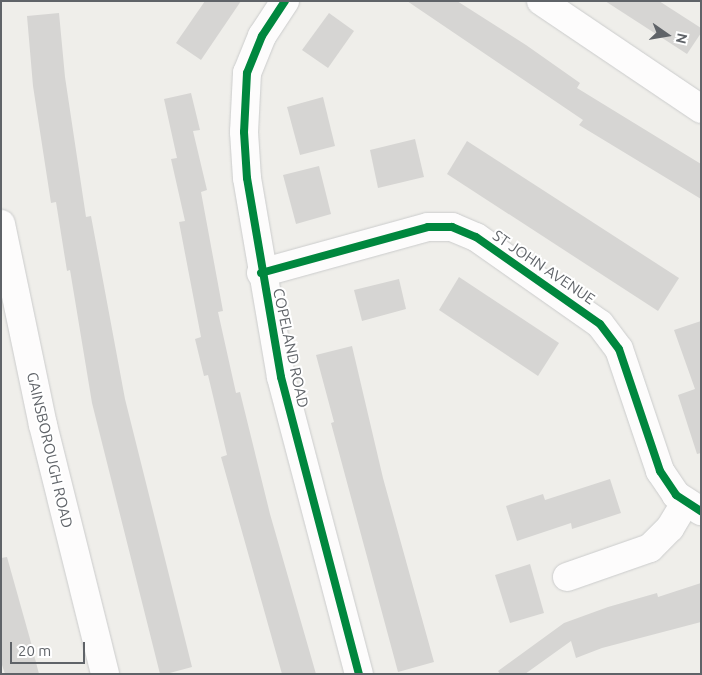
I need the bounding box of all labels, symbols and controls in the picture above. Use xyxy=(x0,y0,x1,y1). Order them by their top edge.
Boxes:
north arrow xyxy=(642,10,692,60)
text: N xyxy=(673,31,691,45)
street label: ST JOHN AVENUE xyxy=(489,226,599,308)
street label: COPELAND ROAD xyxy=(270,287,312,409)
street label: GAINSBOROUGH ROAD xyxy=(23,370,77,530)
scale bar xyxy=(12,632,88,664)
text: 20 m xyxy=(18,642,51,659)

